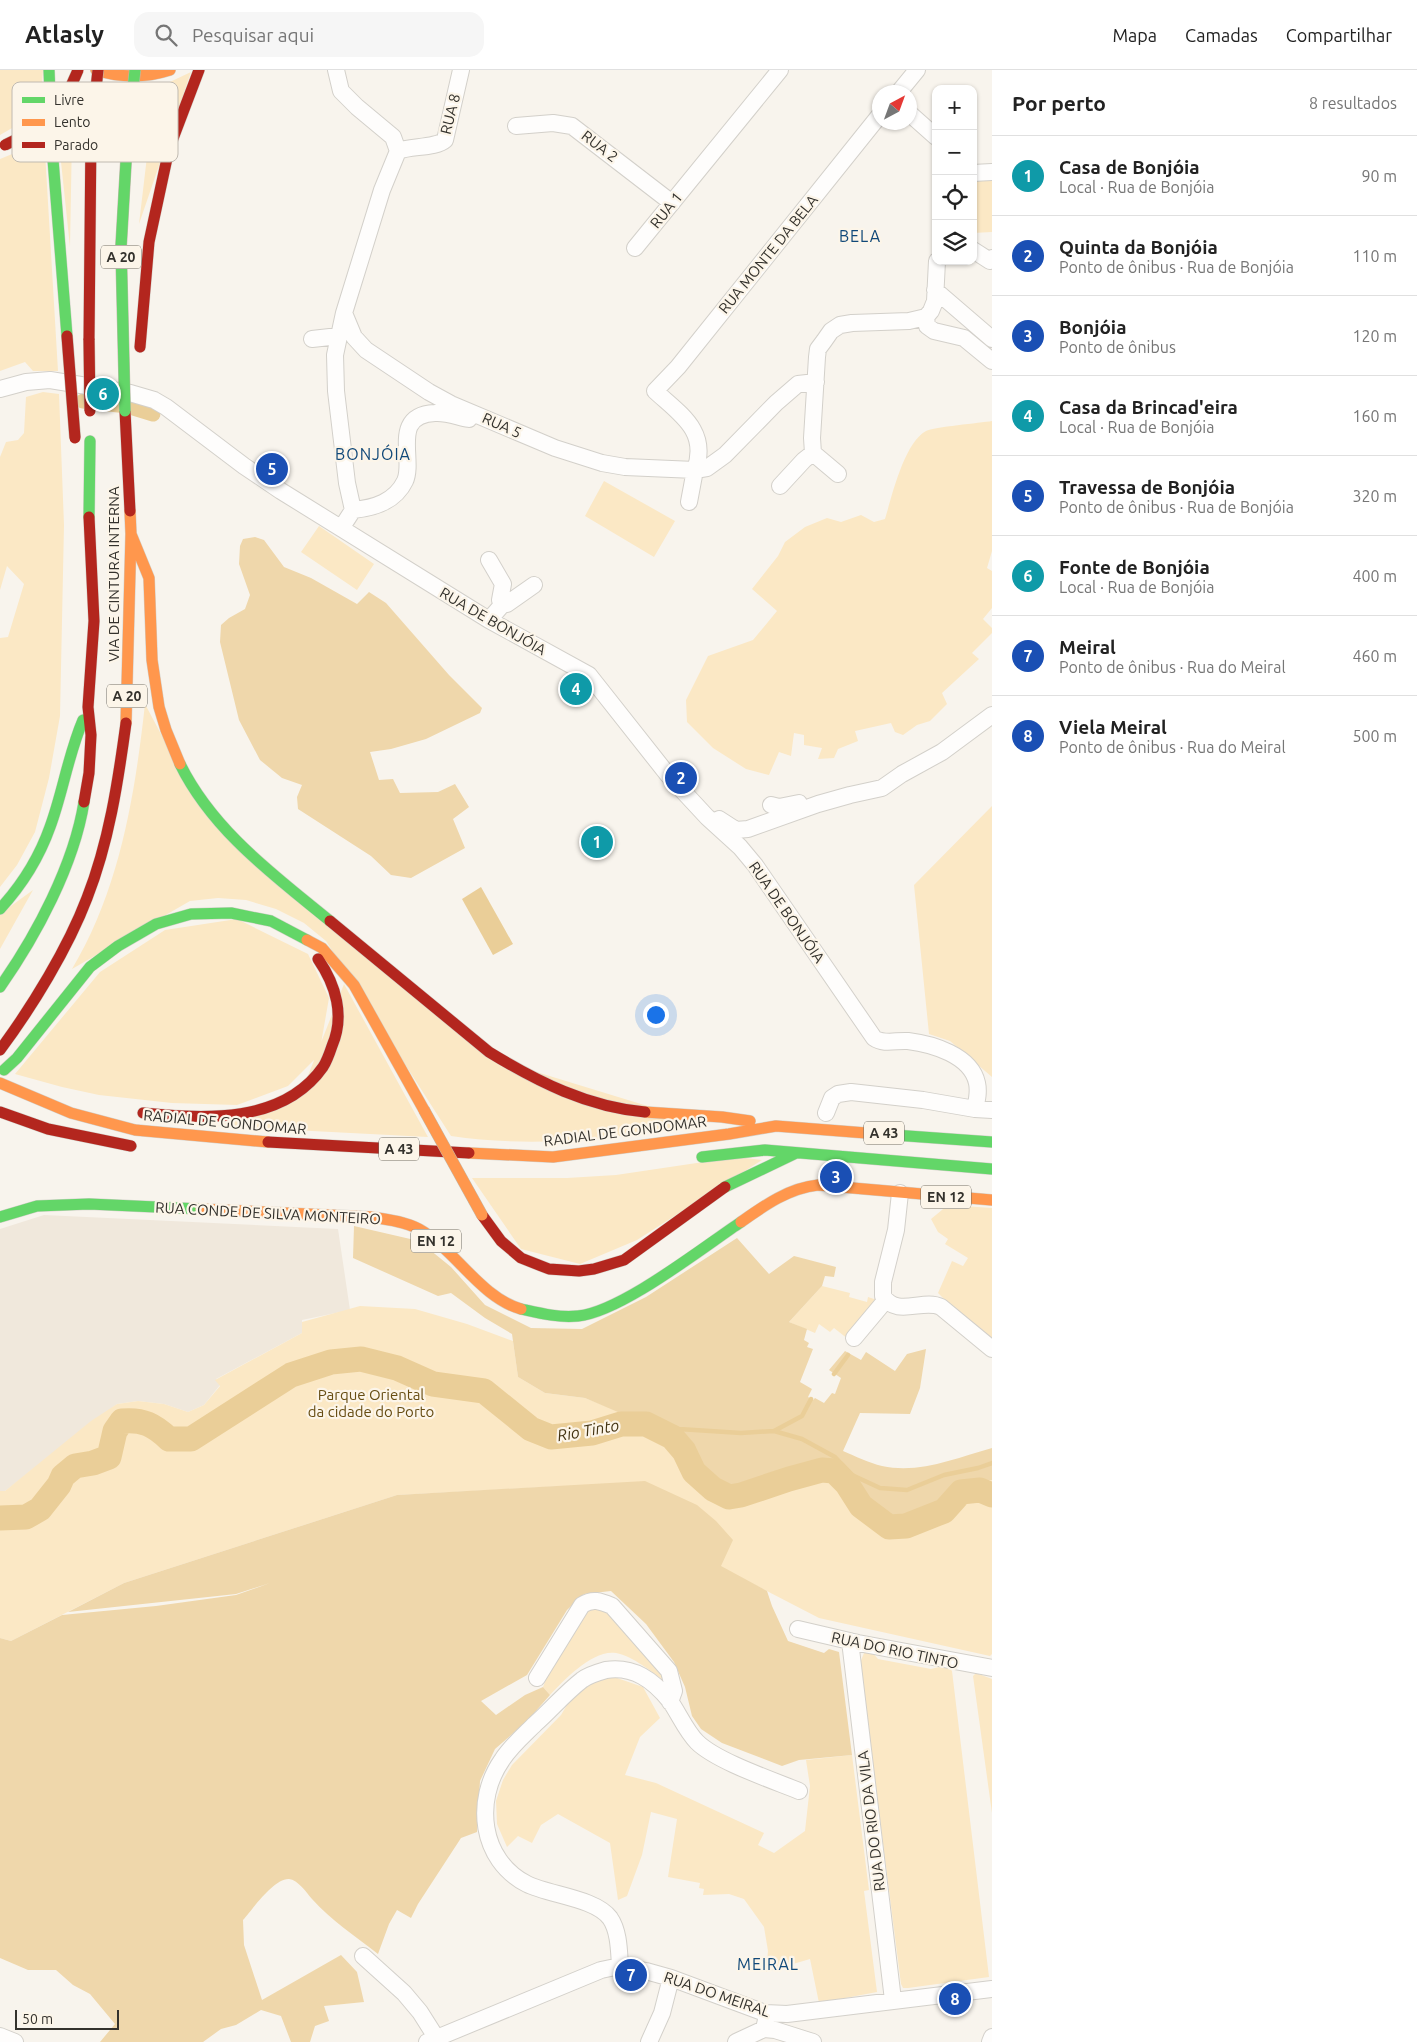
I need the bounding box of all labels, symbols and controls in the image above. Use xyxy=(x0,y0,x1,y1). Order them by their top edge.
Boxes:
search box xyxy=(134,12,484,57)
text: Atlasly xyxy=(25,21,104,48)
icon: search xyxy=(152,21,180,49)
text: Pesquisar aqui xyxy=(192,24,314,46)
text: Mapa xyxy=(1112,25,1157,45)
text: Camadas xyxy=(1185,25,1258,45)
text: Compartilhar xyxy=(1286,25,1392,45)
legend xyxy=(12,82,178,162)
north arrow xyxy=(872,85,917,130)
map controls xyxy=(932,85,977,265)
button: + xyxy=(932,85,977,130)
text: Por perto xyxy=(1012,91,1106,115)
text: Livre xyxy=(54,92,84,108)
street label: RUA 8 xyxy=(437,92,463,136)
text: 8 resultados xyxy=(1309,94,1397,112)
text: Lento xyxy=(54,114,91,130)
street label: RUA 2 xyxy=(579,127,621,165)
button: − xyxy=(932,130,977,175)
text: Parado xyxy=(54,137,98,153)
text: Casa de Bonjóia xyxy=(1059,156,1200,178)
text: 1 xyxy=(1023,167,1033,185)
text: 90 m xyxy=(1361,167,1397,185)
button: locate xyxy=(932,175,977,220)
text: Local · Rua de Bonjóia xyxy=(1059,178,1214,196)
street label: RUA 1 xyxy=(646,189,686,231)
street label: RUA MONTE DA BELA xyxy=(715,191,821,317)
button: layers xyxy=(932,220,977,265)
district label: BELA xyxy=(839,227,881,245)
text: Quinta da Bonjóia xyxy=(1059,236,1218,258)
road number: A 20 xyxy=(101,246,141,268)
text: 2 xyxy=(1023,247,1033,265)
text: 110 m xyxy=(1352,247,1397,265)
text: Ponto de ônibus · Rua de Bonjóia xyxy=(1059,258,1294,276)
text: Bonjóia xyxy=(1059,316,1126,338)
text: 3 xyxy=(1023,327,1033,345)
text: 120 m xyxy=(1352,327,1397,345)
text: Ponto de ônibus xyxy=(1059,338,1176,356)
pin: 6 xyxy=(87,375,119,413)
text: Casa da Brincad'eira xyxy=(1059,396,1238,418)
text: 4 xyxy=(1023,407,1033,425)
text: 160 m xyxy=(1352,407,1397,425)
street label: RUA 5 xyxy=(480,409,524,441)
text: Local · Rua de Bonjóia xyxy=(1059,418,1214,436)
district label: BONJÓIA xyxy=(335,444,411,463)
pin: 5 xyxy=(256,450,288,488)
text: Travessa de Bonjóia xyxy=(1059,476,1235,498)
street label: VIA DE CINTURA INTERNA xyxy=(105,486,122,662)
text: 5 xyxy=(1023,487,1033,505)
text: 320 m xyxy=(1352,487,1397,505)
text: Ponto de ônibus · Rua de Bonjóia xyxy=(1059,498,1294,516)
text: Fonte de Bonjóia xyxy=(1059,556,1210,578)
text: 6 xyxy=(1023,567,1033,585)
text: 400 m xyxy=(1352,567,1397,585)
text: Local · Rua de Bonjóia xyxy=(1059,578,1214,596)
street label: RUA DE BONJÓIA xyxy=(437,584,549,658)
text: Meiral xyxy=(1059,636,1116,658)
text: 7 xyxy=(1023,647,1033,665)
text: 460 m xyxy=(1352,647,1397,665)
text: Ponto de ônibus · Rua do Meiral xyxy=(1059,658,1286,676)
pin: 4 xyxy=(560,670,592,708)
road number: A 20 xyxy=(107,684,147,708)
text: Viela Meiral xyxy=(1059,716,1167,738)
text: 8 xyxy=(1023,727,1033,745)
text: 500 m xyxy=(1352,727,1397,745)
text: Ponto de ônibus · Rua do Meiral xyxy=(1059,738,1286,756)
pin: 2 xyxy=(665,759,697,797)
pin: 1 xyxy=(581,823,613,861)
street label: RUA DE BONJÓIA xyxy=(746,858,828,966)
your location xyxy=(643,1002,669,1028)
street label: RADIAL DE GONDOMAR xyxy=(143,1106,307,1138)
street label: RADIAL DE GONDOMAR xyxy=(543,1113,707,1149)
road number: A 43 xyxy=(864,1122,904,1144)
road number: A 43 xyxy=(379,1138,419,1160)
pin: 3 xyxy=(820,1158,852,1196)
road number: EN 12 xyxy=(921,1186,971,1208)
street label: RUA CONDE DE SILVA MONTEIRO xyxy=(155,1199,381,1227)
road number: EN 12 xyxy=(411,1230,461,1252)
park label: Parque Oriental da cidade do Porto xyxy=(308,1386,434,1420)
water label: Rio Tinto xyxy=(556,1416,621,1444)
street label: RUA DO RIO TINTO xyxy=(830,1628,960,1672)
street label: RUA DO RIO DA VILA xyxy=(854,1750,888,1892)
district label: MEIRAL xyxy=(737,1955,799,1973)
pin: 7 xyxy=(615,1956,647,1994)
street label: RUA DO MEIRAL xyxy=(662,1968,773,2020)
pin: 8 xyxy=(939,1980,971,2018)
scale bar xyxy=(15,2007,119,2030)
text: 50 m xyxy=(22,2011,53,2027)

